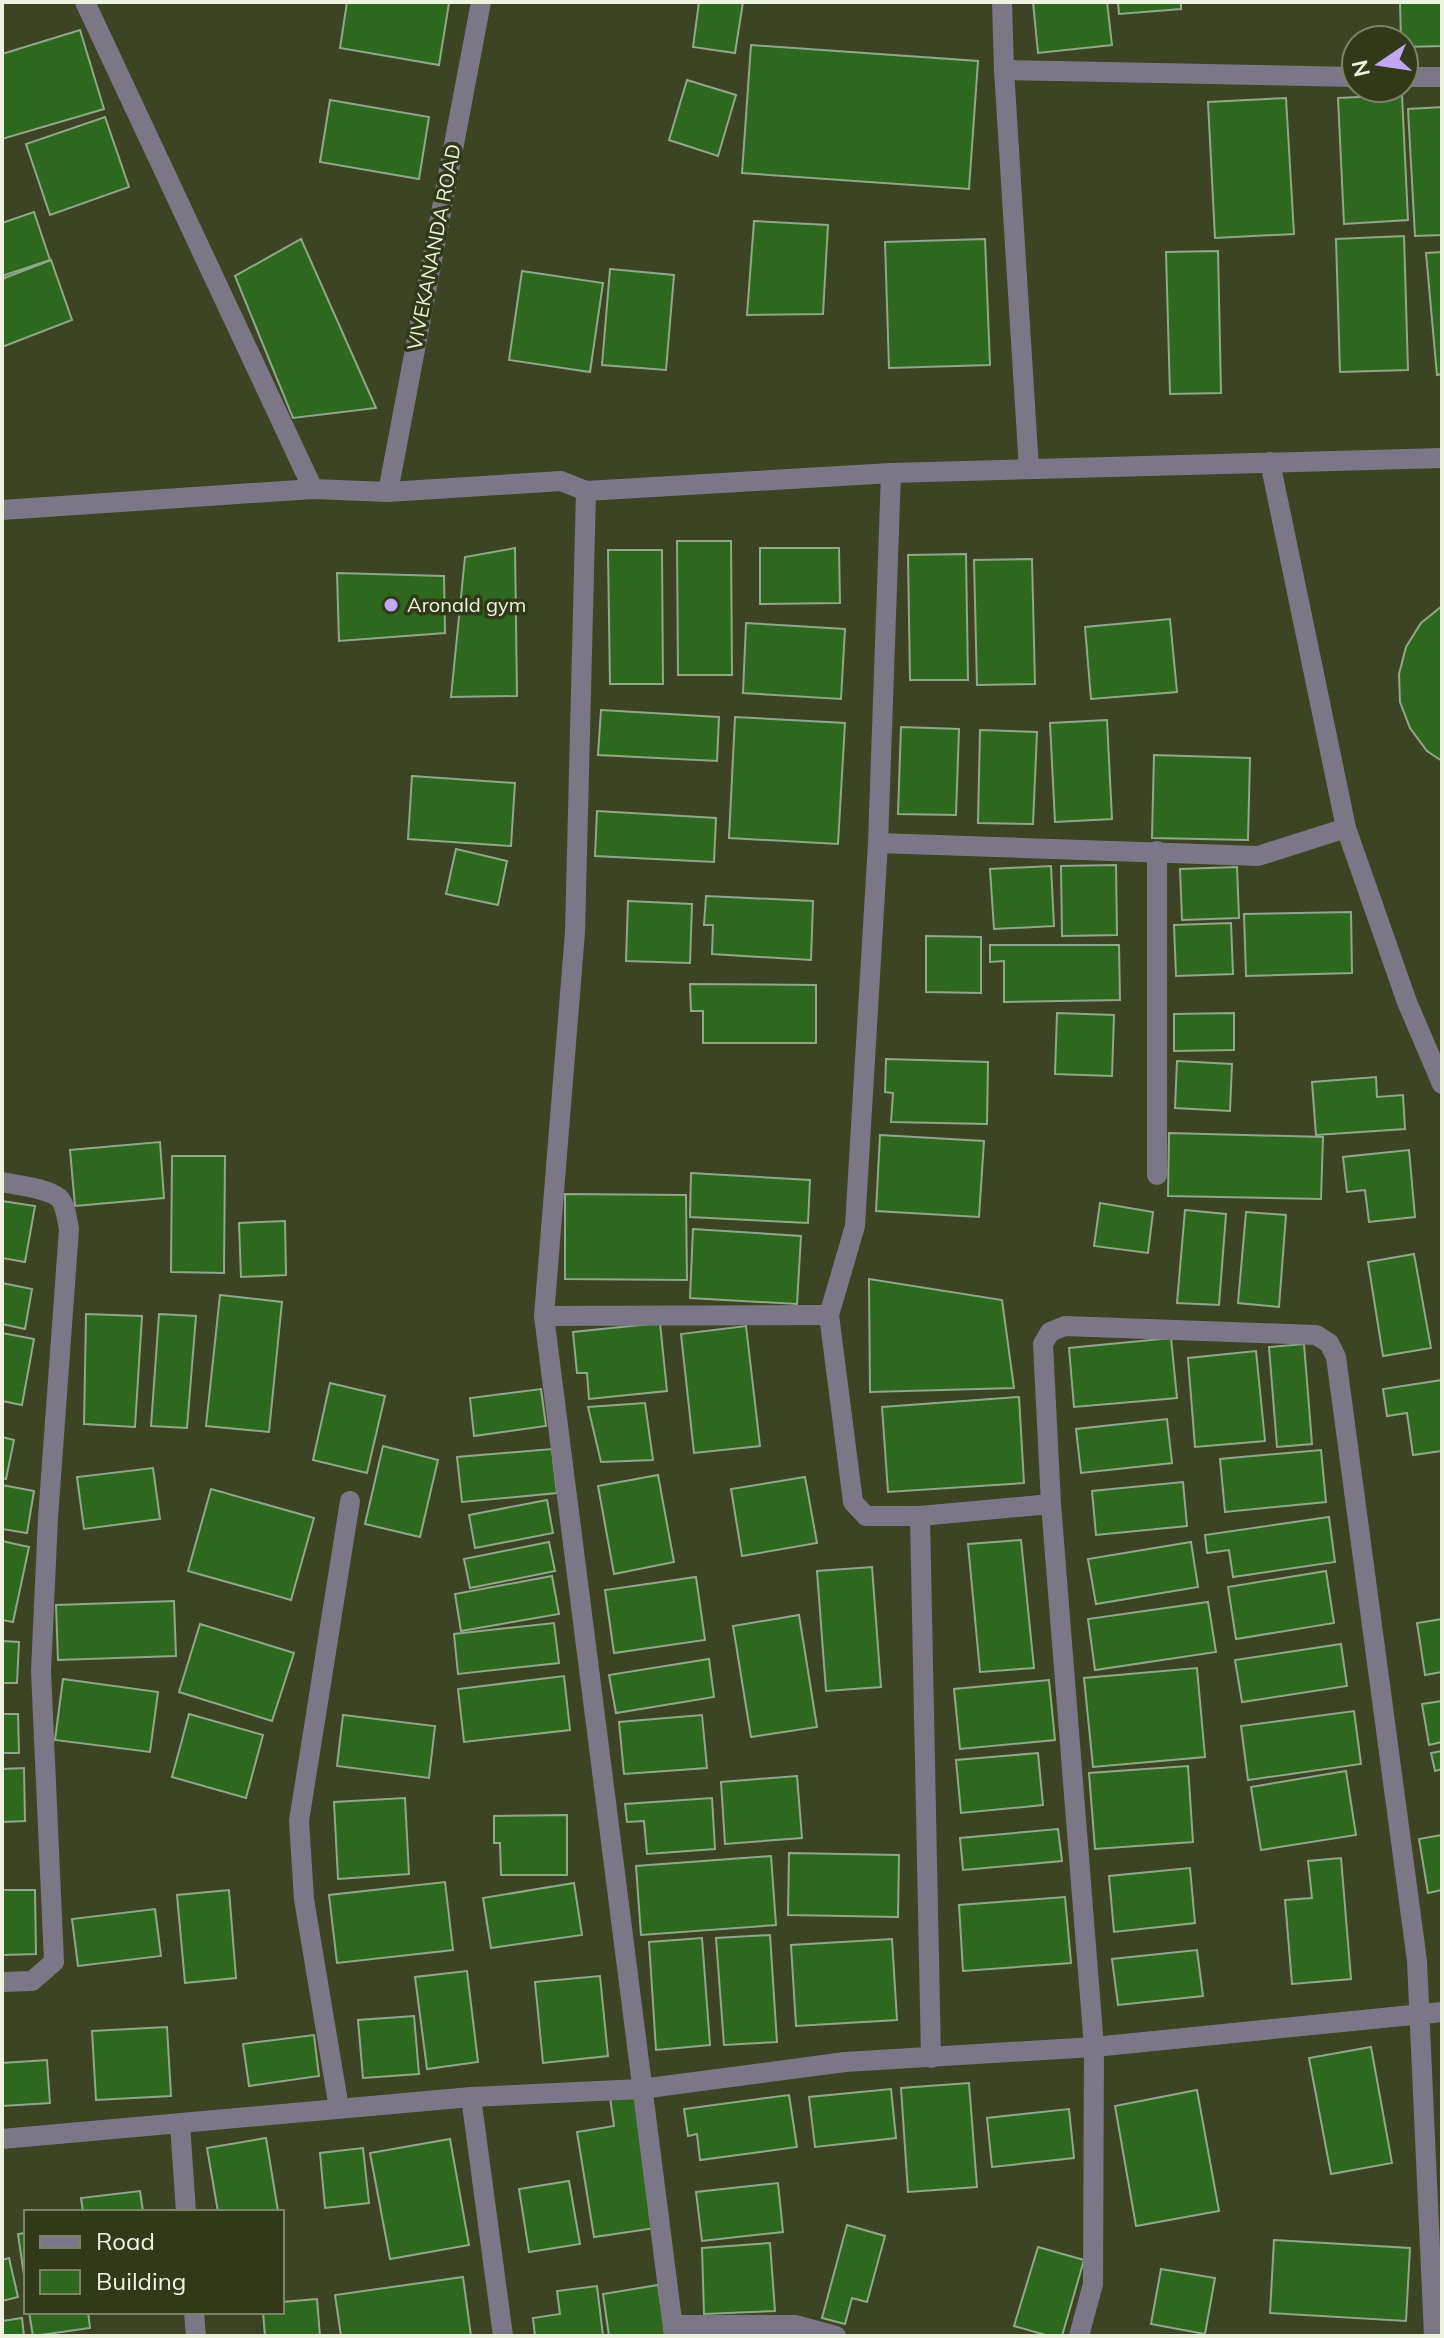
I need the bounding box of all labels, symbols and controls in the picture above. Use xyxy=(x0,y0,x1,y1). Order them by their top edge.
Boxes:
north arrow xyxy=(1340,24,1420,104)
text: N xyxy=(1345,57,1376,80)
street label: VIVEKANANDA ROAD xyxy=(401,142,466,352)
place label: Aronald gym xyxy=(407,592,526,617)
marker: Aronald gym xyxy=(382,596,400,614)
legend xyxy=(24,2210,284,2314)
text: Road xyxy=(96,2226,155,2256)
text: Building xyxy=(96,2266,186,2296)

